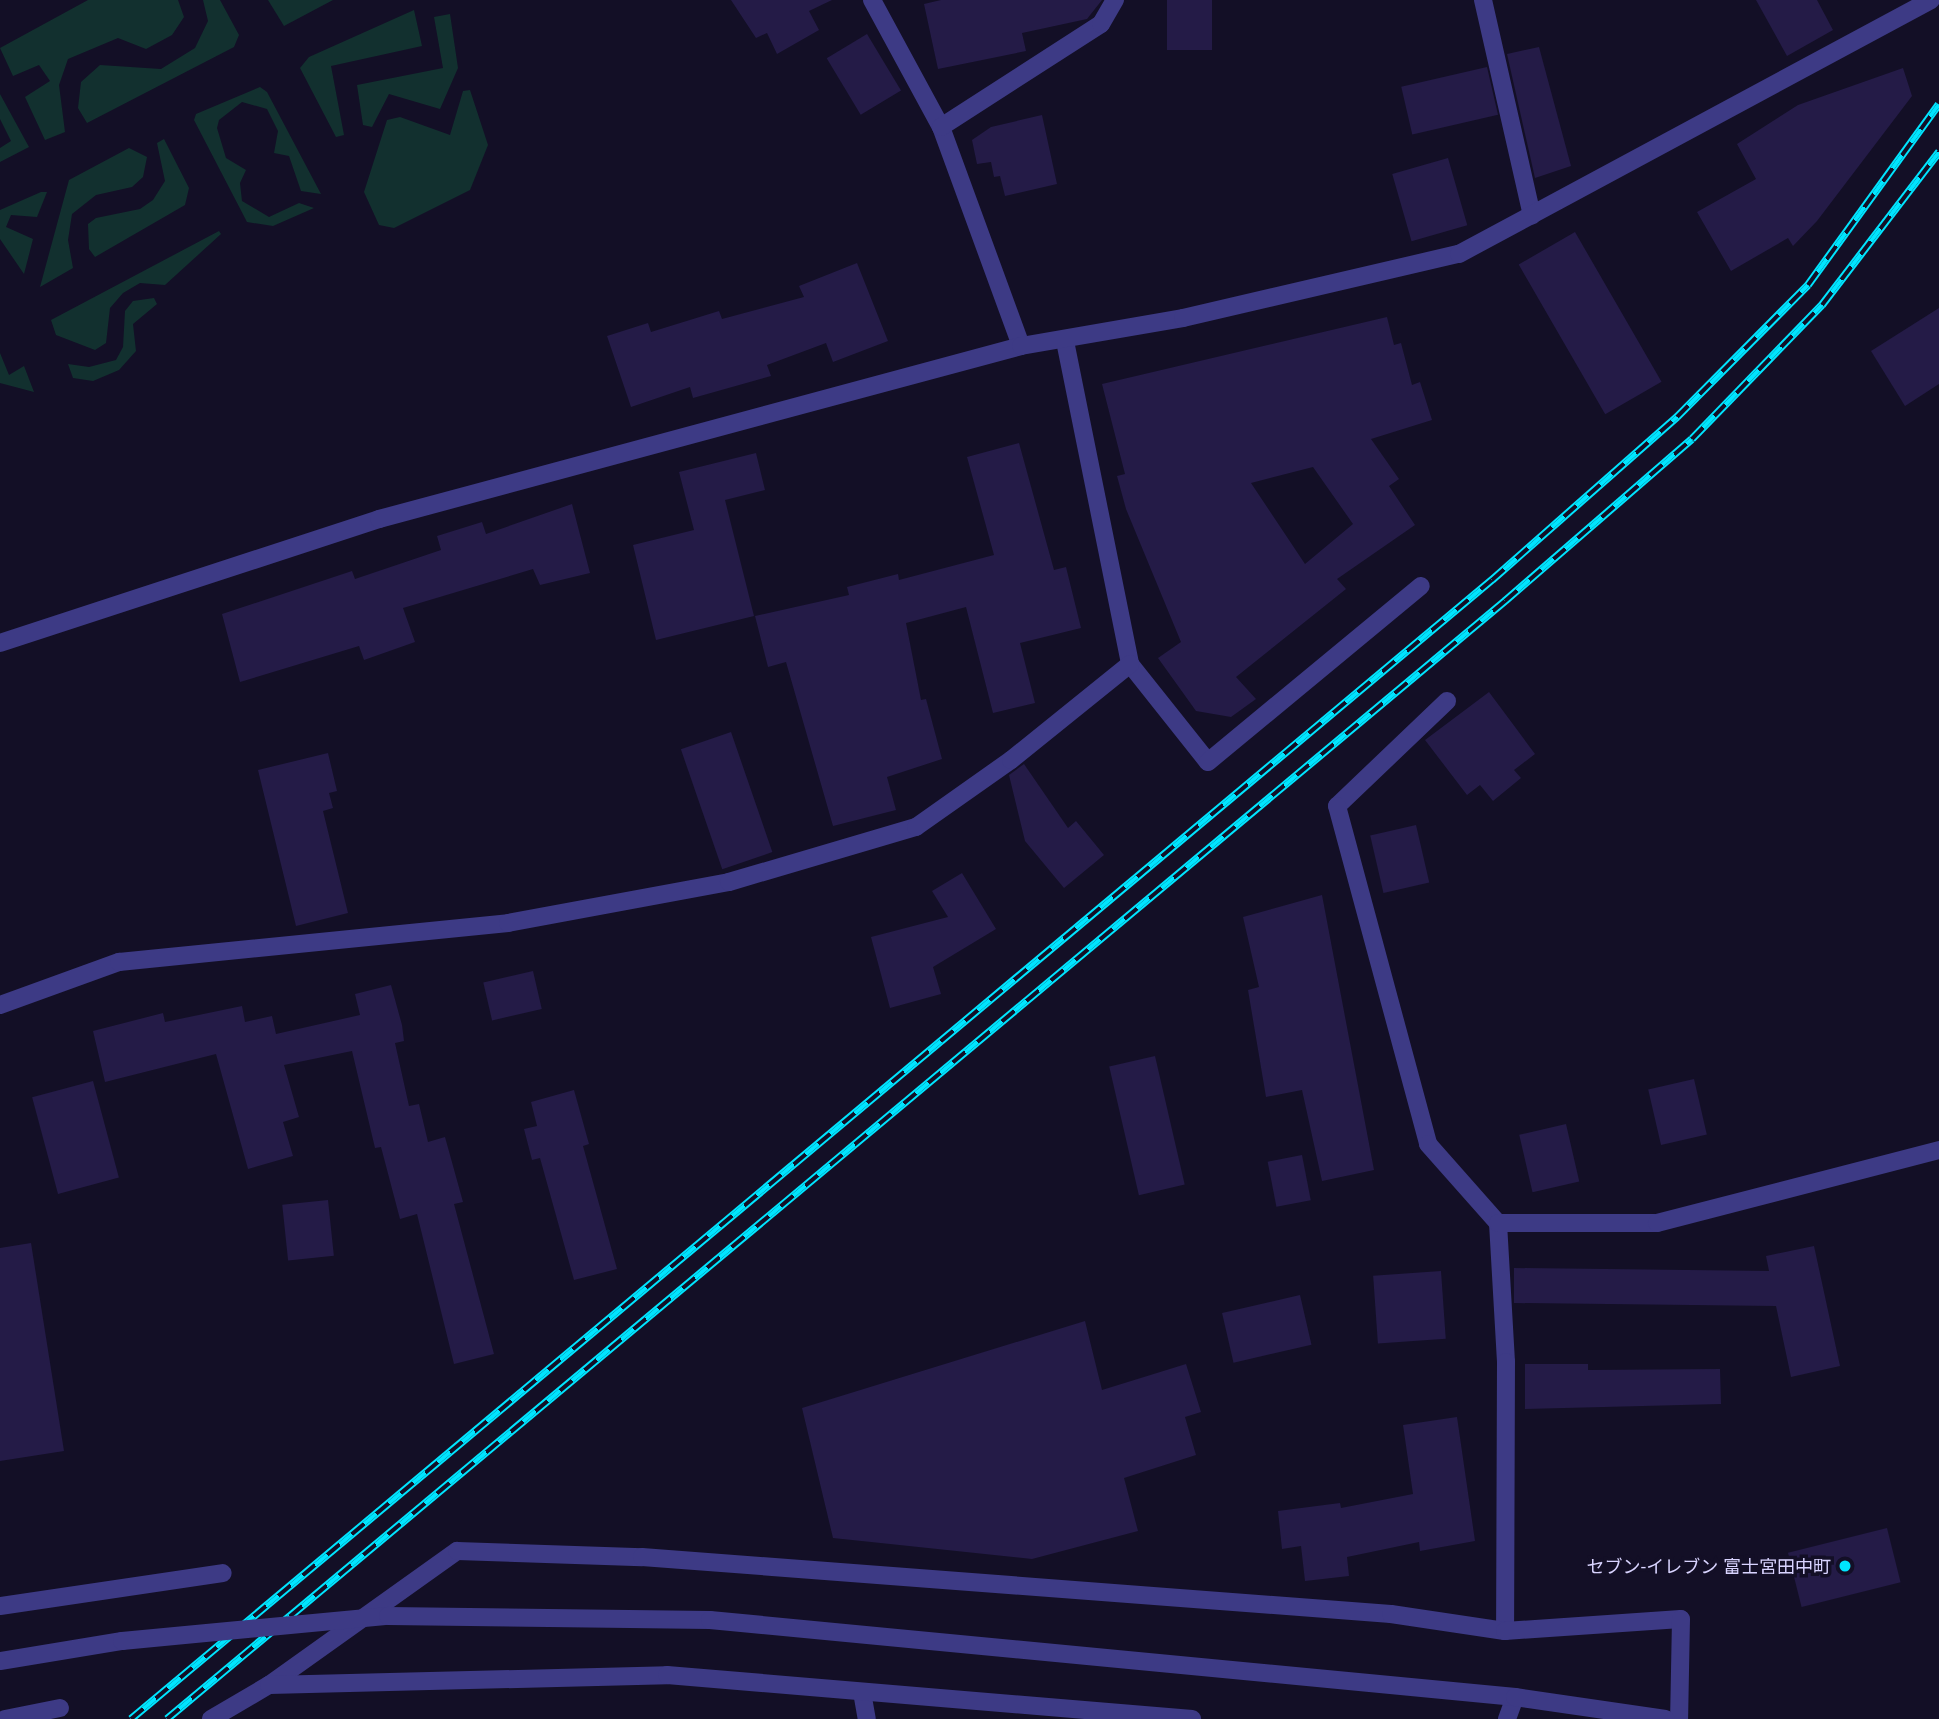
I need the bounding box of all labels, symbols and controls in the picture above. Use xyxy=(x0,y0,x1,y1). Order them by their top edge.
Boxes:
place label: セブン-イレブン 富士宮田中町 xyxy=(1587,1555,1831,1577)
marker: セブン-イレブン 富士宮田中町 xyxy=(1837,1558,1853,1574)

